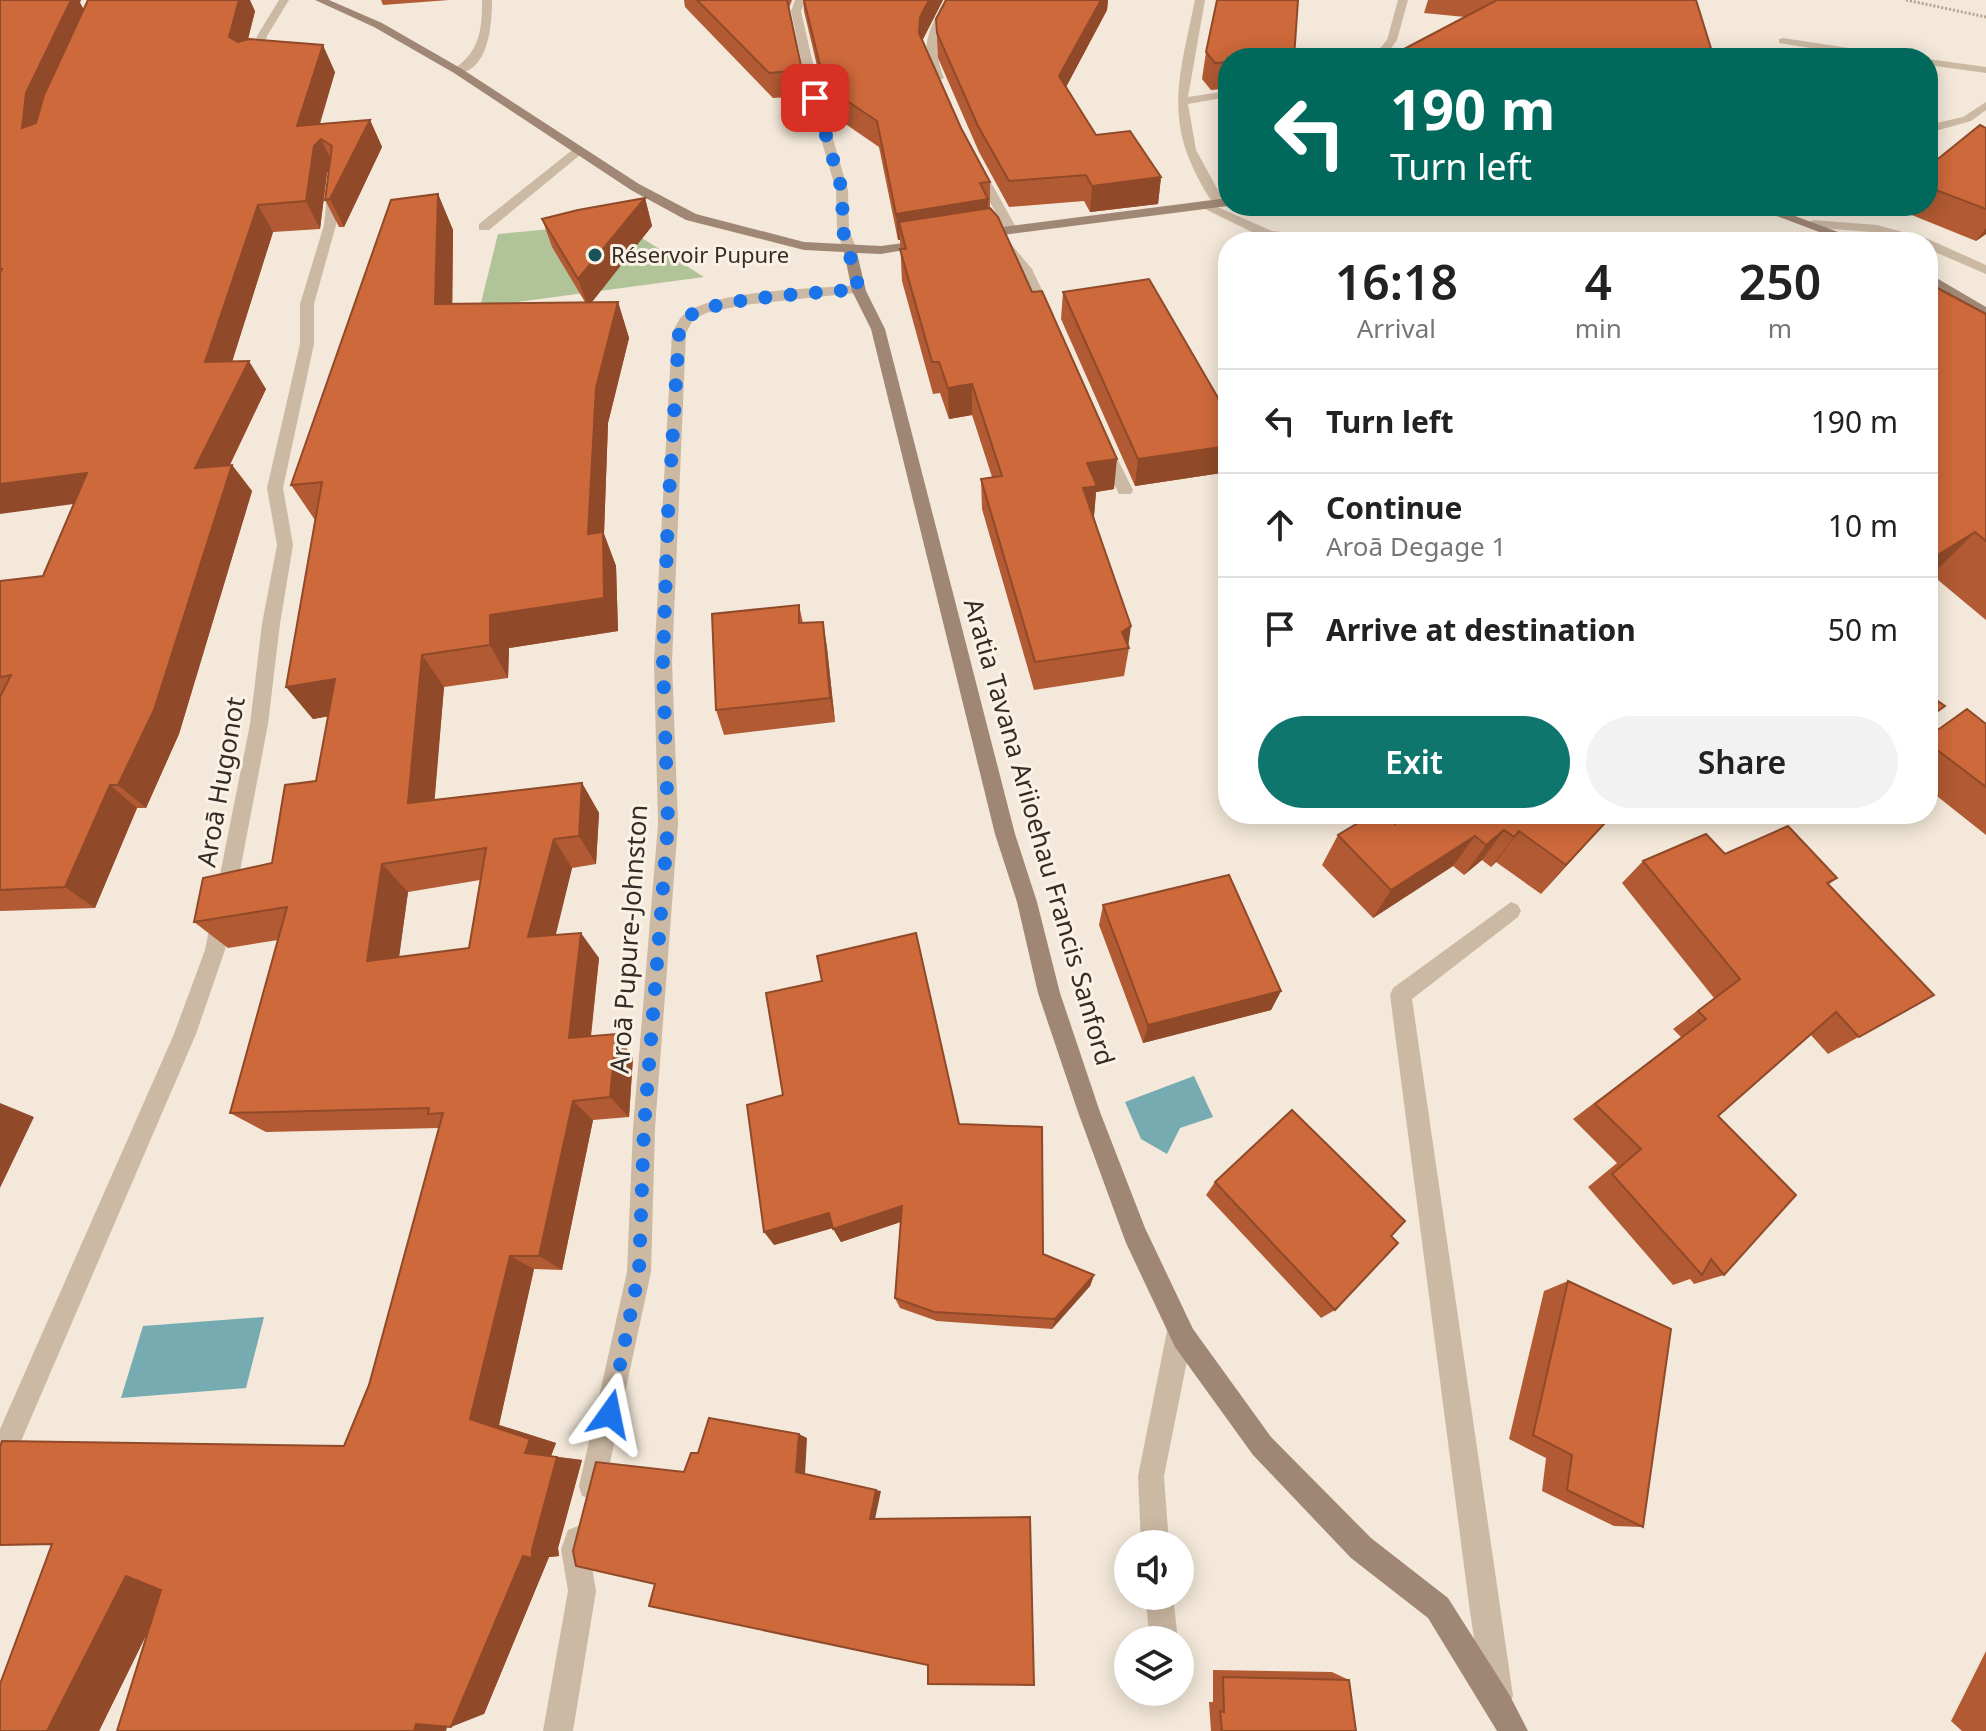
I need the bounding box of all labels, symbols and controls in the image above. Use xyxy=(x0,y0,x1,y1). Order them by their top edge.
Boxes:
pin xyxy=(781,64,849,132)
text: 190 m xyxy=(1390,70,1555,146)
icon: arrive xyxy=(793,76,837,120)
icon: left xyxy=(1258,80,1362,184)
text: Turn left xyxy=(1390,142,1532,191)
place label: Réservoir Pupure xyxy=(611,239,789,269)
marker: Réservoir Pupure xyxy=(586,246,604,264)
text: 16:18 xyxy=(1335,249,1458,314)
text: 4 xyxy=(1585,249,1612,314)
text: 250 xyxy=(1739,249,1821,314)
text: Arrival xyxy=(1357,310,1436,346)
text: min xyxy=(1575,310,1622,346)
text: m xyxy=(1768,310,1792,346)
icon: left xyxy=(1258,399,1302,443)
text: Turn left xyxy=(1326,401,1454,442)
text: 190 m xyxy=(1811,401,1898,442)
text: Continue xyxy=(1326,487,1462,528)
icon: ahead xyxy=(1258,503,1302,547)
text: 10 m xyxy=(1828,505,1898,546)
text: Aroā Degage 1 xyxy=(1326,528,1506,564)
street label: Aratia Tavana Ariioehau Francis Sanford xyxy=(956,594,1124,1069)
icon: arrive xyxy=(1258,607,1302,651)
text: Arrive at destination xyxy=(1326,609,1636,650)
text: 50 m xyxy=(1828,609,1898,650)
street label: Aroā Hugonot xyxy=(187,694,253,870)
button: Exit xyxy=(1258,716,1570,808)
button: Share xyxy=(1586,716,1898,808)
street label: Aroā Pupure-Johnston xyxy=(601,803,655,1075)
position arrow xyxy=(568,1372,652,1456)
map controls xyxy=(1114,1530,1194,1706)
button: sound xyxy=(1114,1530,1194,1610)
button: layers xyxy=(1114,1626,1194,1706)

